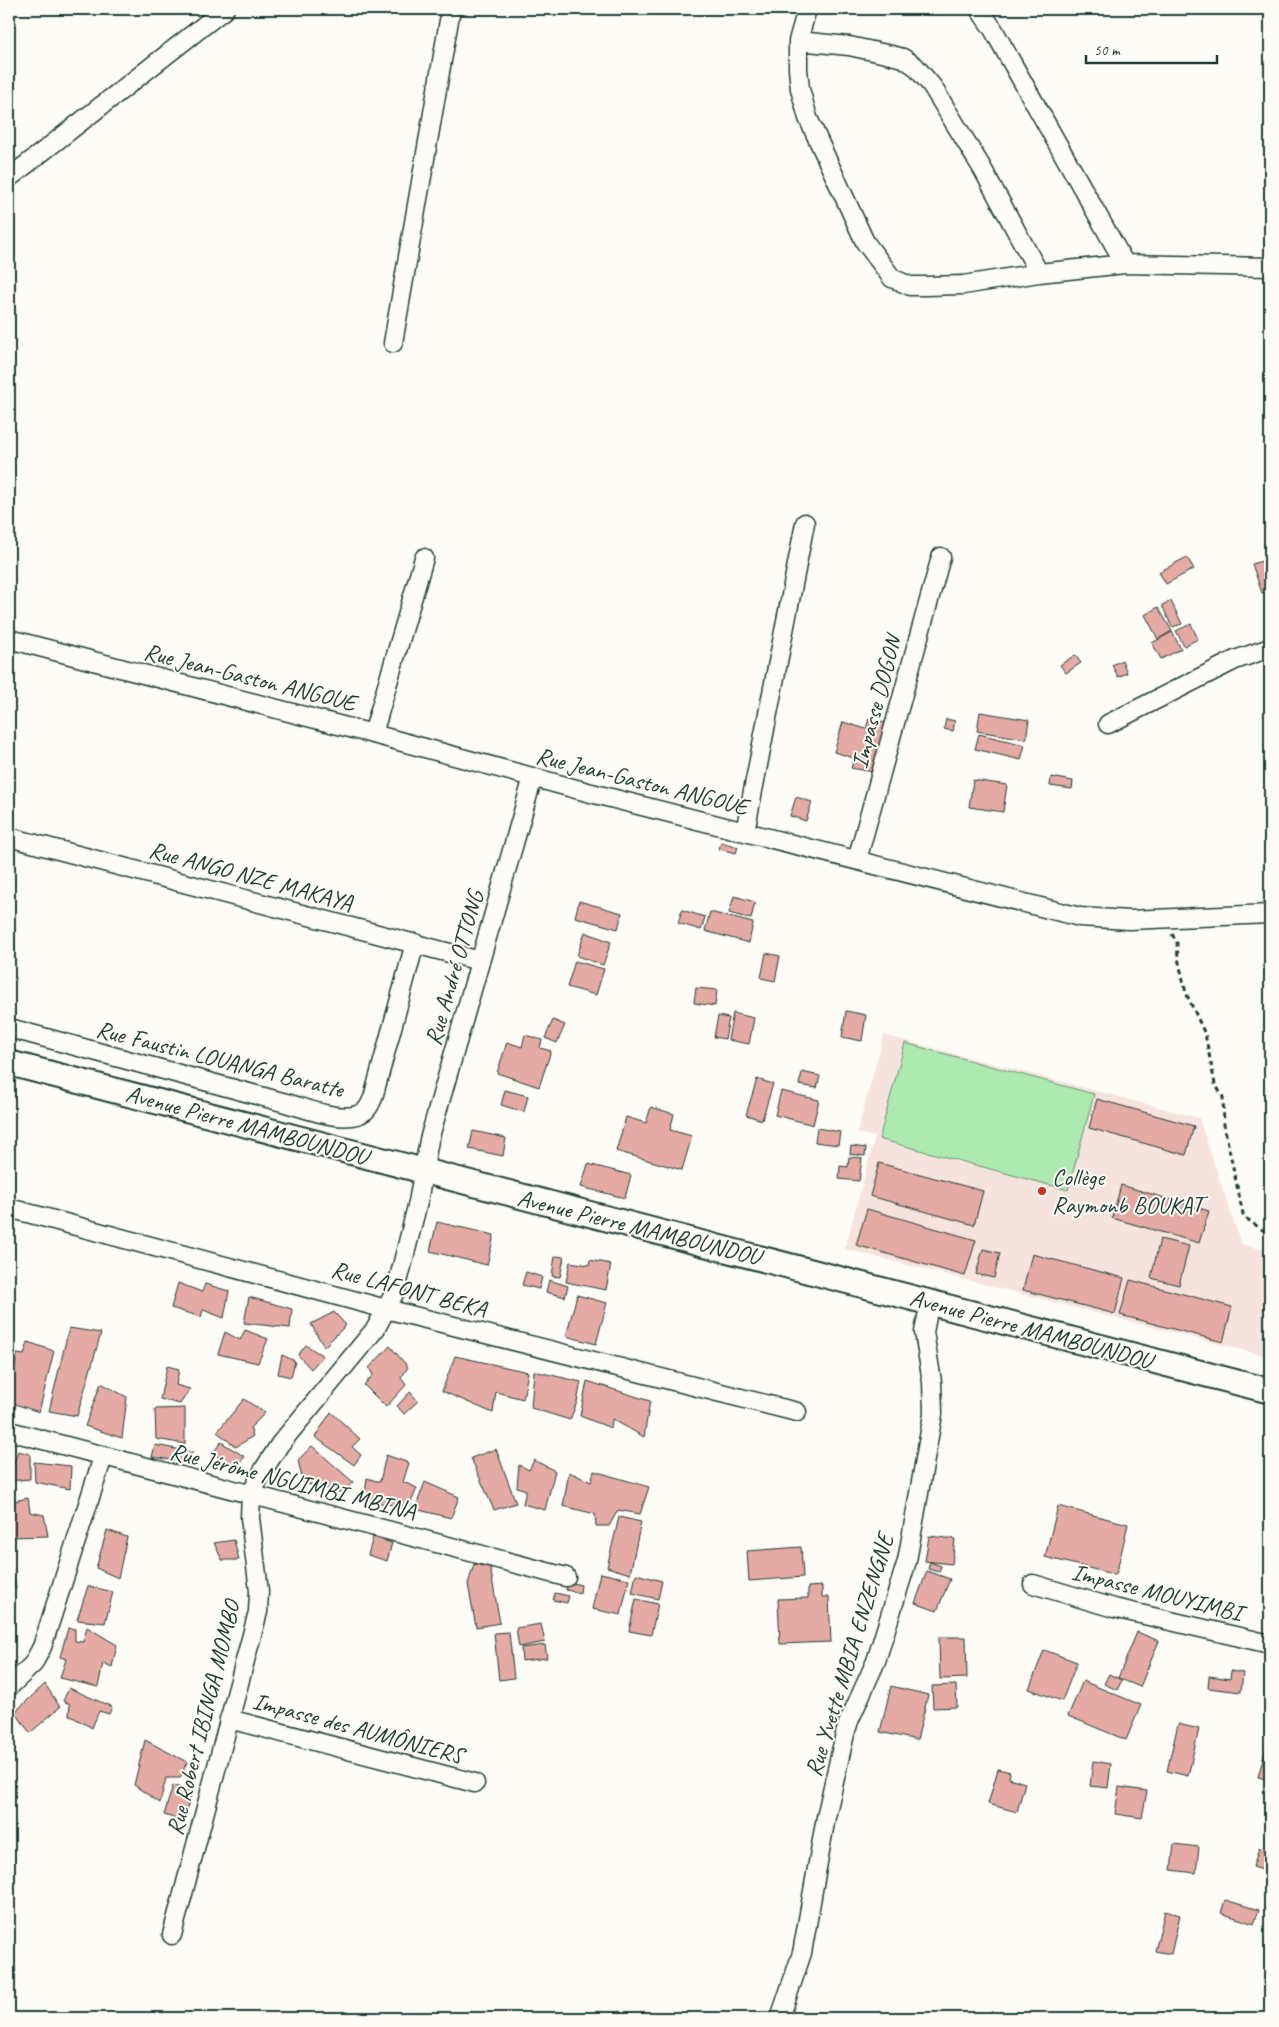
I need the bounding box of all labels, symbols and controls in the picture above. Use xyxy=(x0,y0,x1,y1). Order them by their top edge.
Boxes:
scale bar xyxy=(1086,32,1218,64)
text: 50 m xyxy=(1094,41,1121,60)
street label: Impasse DOGON xyxy=(844,629,909,771)
street label: Rue Jean-Gaston ANGOUE xyxy=(141,636,362,719)
street label: Rue Jean-Gaston ANGOUE xyxy=(533,740,754,823)
street label: Rue ANGO NZE MAKAYA xyxy=(146,834,357,918)
street label: Rue André OTTONG xyxy=(418,885,491,1049)
street label: Rue Faustin LOUANGA Baratte xyxy=(93,1014,349,1105)
street label: Avenue Pierre MAMBOUNDOU xyxy=(123,1078,375,1173)
place label: Collège Raymonb BOUKAT xyxy=(1052,1162,1209,1220)
street label: Avenue Pierre MAMBOUNDOU xyxy=(515,1182,768,1273)
marker: Collège Raymonb BOUKAT xyxy=(1036,1185,1048,1197)
street label: Rue LAFONT BEKA xyxy=(328,1254,491,1324)
street label: Avenue Pierre MAMBOUNDOU xyxy=(907,1282,1159,1377)
street label: Rue Jérôme NGUIMBI MBINA xyxy=(167,1436,420,1526)
street label: Rue Yvette MBIA ENZENGNE xyxy=(798,1527,901,1780)
street label: Impasse MOUYIMBI xyxy=(1069,1556,1250,1629)
street label: Rue Robert IBINGA MOMBO xyxy=(159,1596,247,1838)
street label: Impasse des AUMÔNIERS xyxy=(250,1686,470,1771)

